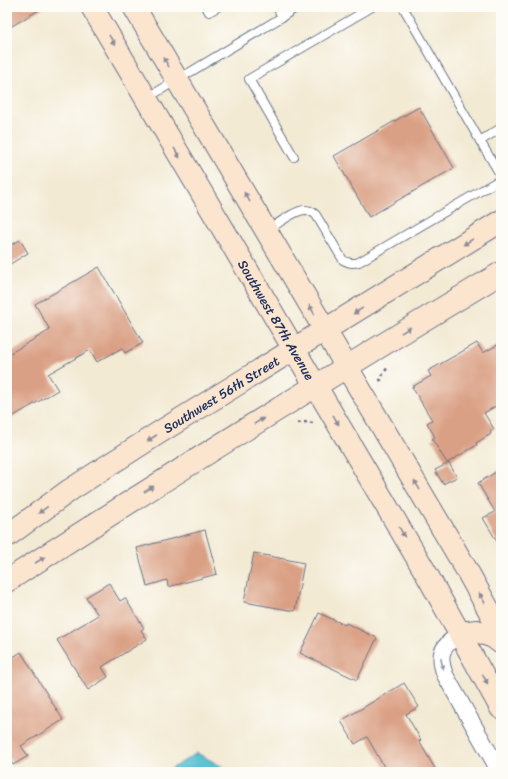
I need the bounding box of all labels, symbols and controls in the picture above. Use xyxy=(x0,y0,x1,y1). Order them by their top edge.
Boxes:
one-way arrow xyxy=(108,34,115,46)
one-way arrow xyxy=(162,57,170,67)
one-way arrow xyxy=(174,147,181,158)
one-way arrow xyxy=(243,192,251,202)
one-way arrow xyxy=(463,238,473,246)
street label: Southwest 87th Avenue xyxy=(231,255,321,385)
one-way arrow xyxy=(309,304,316,316)
one-way arrow xyxy=(353,307,363,315)
one-way arrow xyxy=(400,327,412,334)
street label: Southwest 56th Street xyxy=(159,349,285,440)
one-way arrow xyxy=(332,414,339,426)
one-way arrow xyxy=(254,417,265,424)
one-way arrow xyxy=(147,434,157,442)
one-way arrow xyxy=(414,479,421,491)
one-way arrow xyxy=(144,485,154,493)
one-way arrow xyxy=(38,505,49,514)
one-way arrow xyxy=(398,526,405,538)
one-way arrow xyxy=(34,556,46,563)
one-way arrow xyxy=(479,592,486,604)
one-way arrow xyxy=(439,658,445,670)
one-way arrow xyxy=(482,674,489,685)

